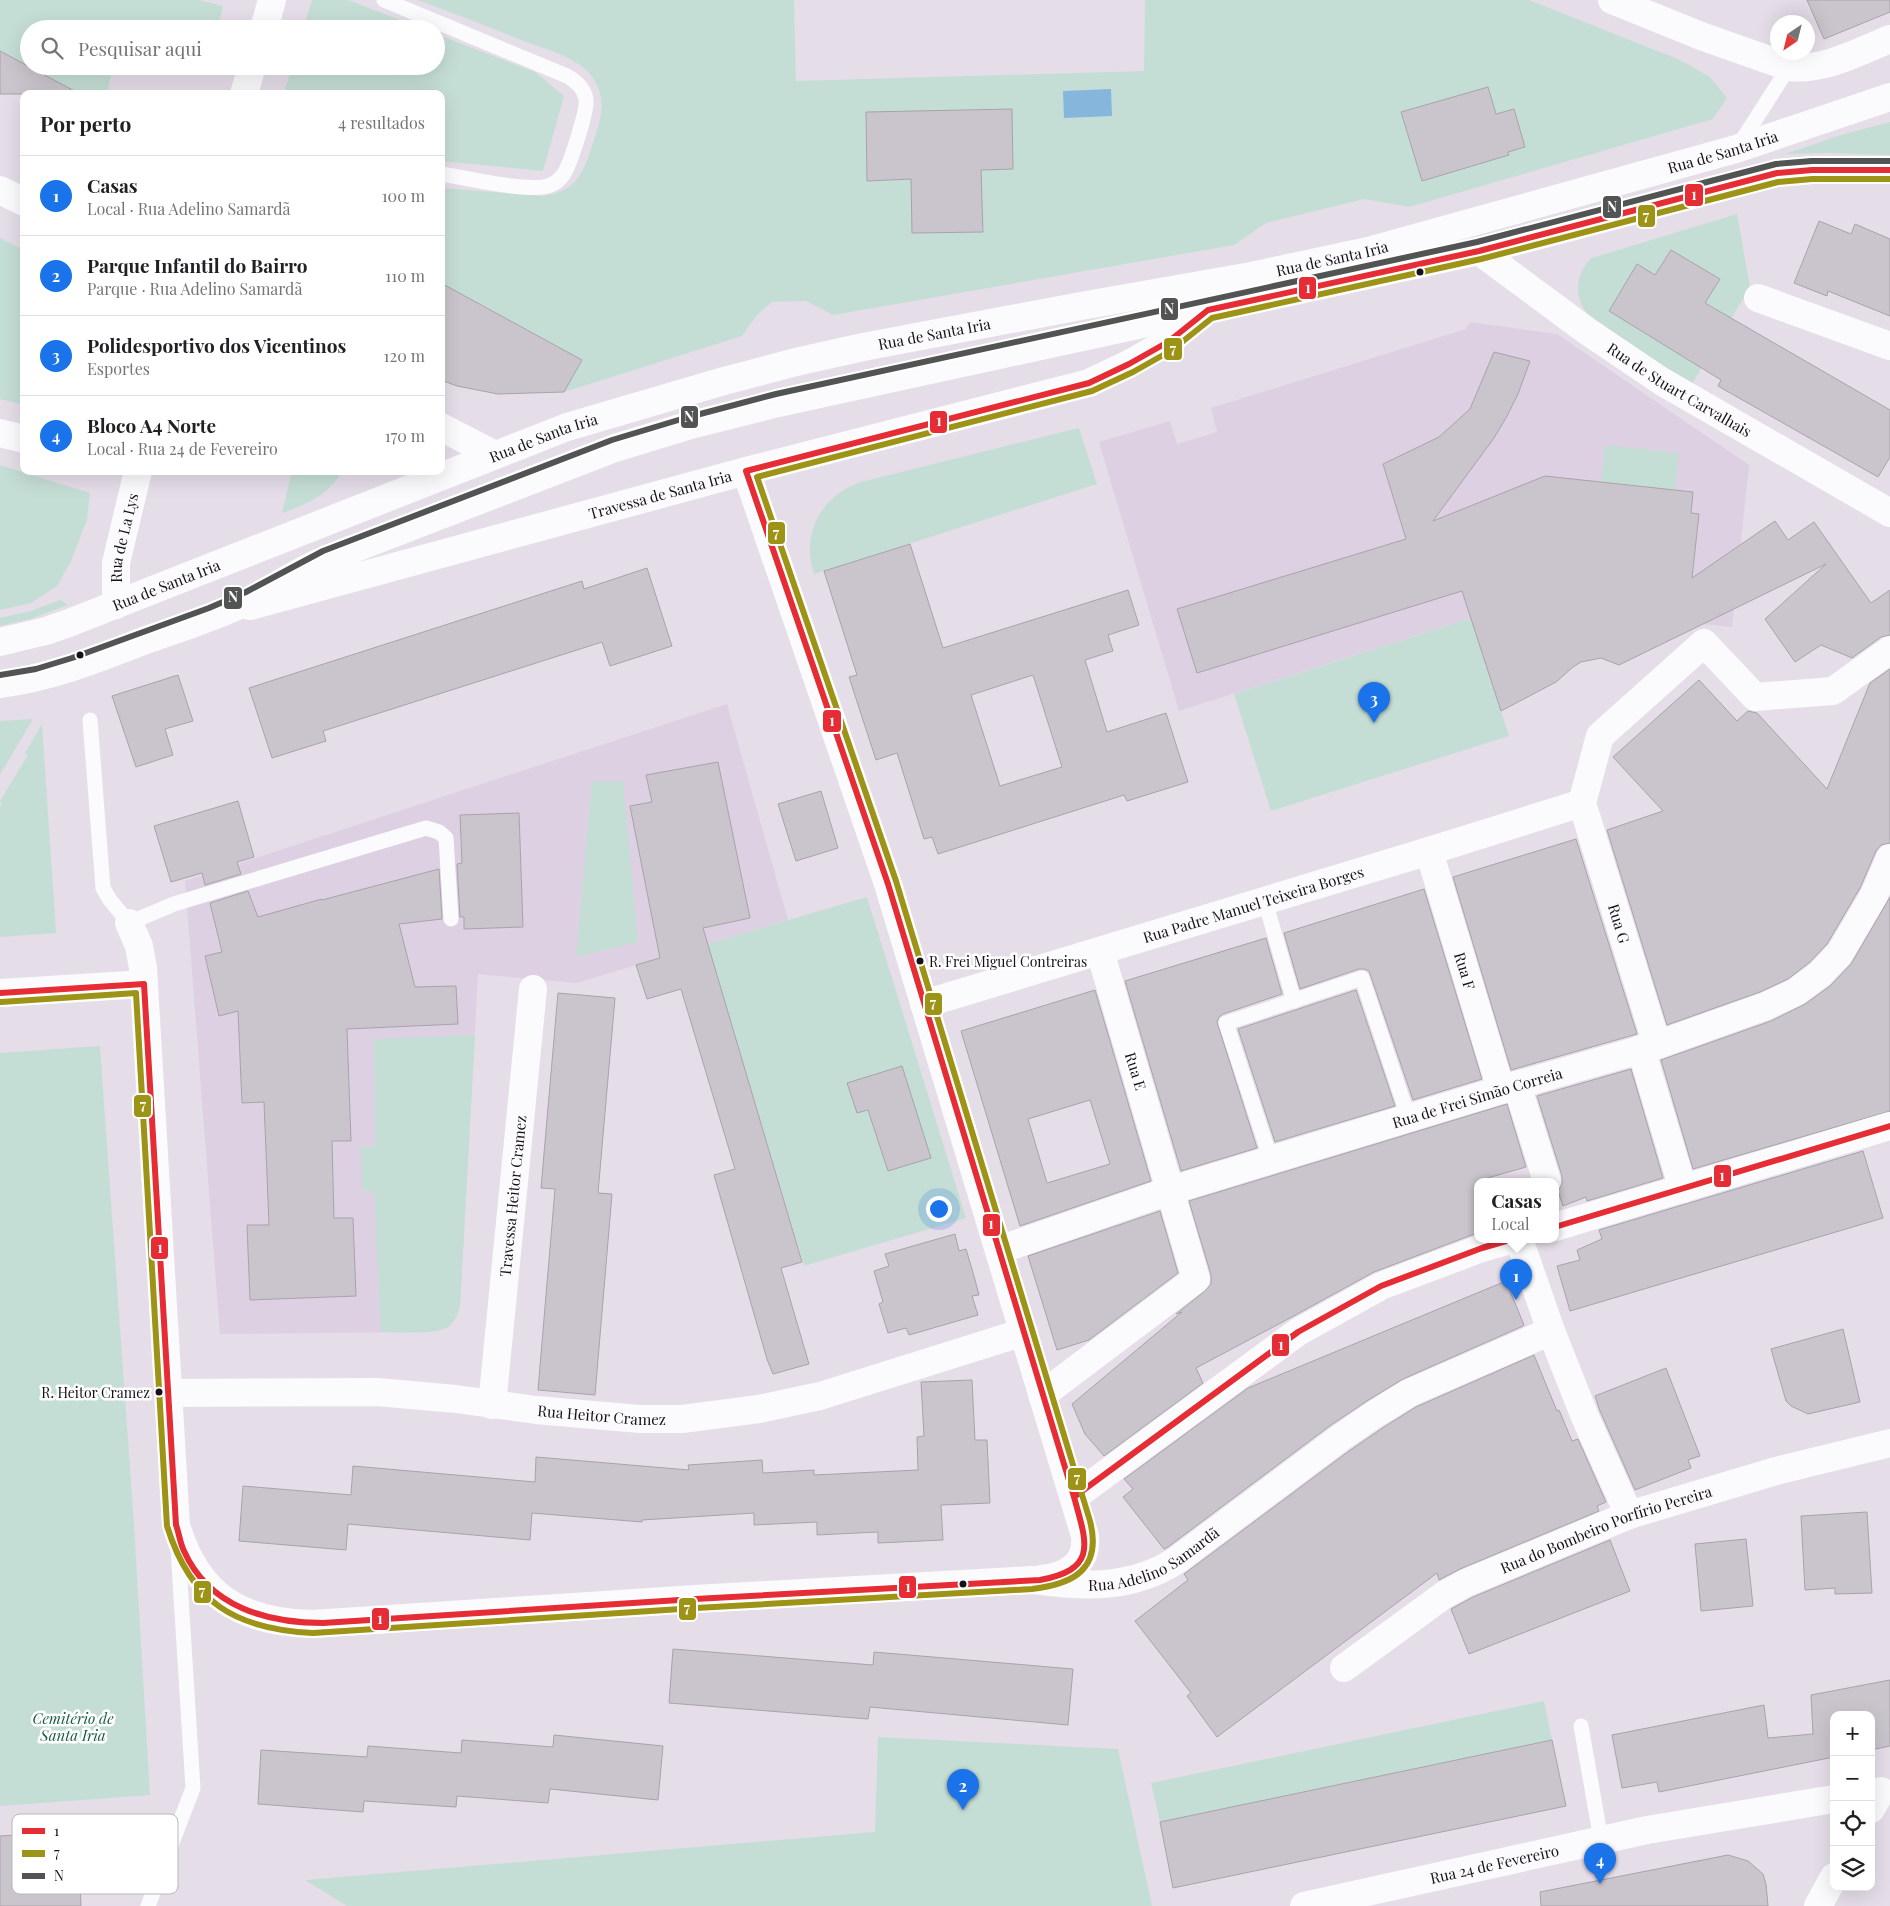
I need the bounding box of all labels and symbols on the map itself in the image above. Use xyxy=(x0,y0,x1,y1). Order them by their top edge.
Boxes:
north arrow xyxy=(1770,15,1815,60)
street label: Rua de Santa Iria xyxy=(1665,125,1781,177)
line badge: 1 xyxy=(1684,183,1704,207)
text: 1 xyxy=(1691,185,1697,204)
line badge: N xyxy=(1602,195,1622,219)
text: N xyxy=(1607,197,1617,216)
line badge: 7 xyxy=(1637,204,1656,228)
text: 7 xyxy=(1643,206,1650,225)
street label: Rua de Santa Iria xyxy=(1274,236,1391,280)
unlabelled marker xyxy=(1415,267,1425,277)
line badge: 1 xyxy=(1298,276,1317,300)
text: 1 xyxy=(1305,278,1311,297)
line badge: N xyxy=(1160,297,1179,321)
text: N xyxy=(1164,299,1174,318)
street label: Rua de Santa Iria xyxy=(876,313,993,354)
line badge: 7 xyxy=(1163,337,1183,361)
street label: Rua de Stuart Carvalhais xyxy=(1604,338,1755,441)
text: 7 xyxy=(1170,339,1177,358)
line badge: N xyxy=(680,405,699,429)
text: N xyxy=(684,407,694,426)
street label: Rua de Santa Iria xyxy=(486,408,600,467)
line badge: 1 xyxy=(929,410,948,434)
text: 1 xyxy=(936,411,942,430)
street label: Travessa de Santa Iria xyxy=(586,465,734,523)
street label: Rua de La Lys xyxy=(106,491,142,583)
line badge: 7 xyxy=(767,521,786,545)
text: 7 xyxy=(773,523,780,542)
street label: Rua de Santa Iria xyxy=(109,554,223,615)
line badge: N xyxy=(223,586,243,610)
text: N xyxy=(228,587,238,606)
unlabelled marker xyxy=(75,650,85,660)
pin: 3 xyxy=(1358,682,1390,723)
line badge: 1 xyxy=(822,709,842,733)
text: 1 xyxy=(829,711,835,730)
street label: Rua Padre Manuel Teixeira Borges xyxy=(1140,861,1366,947)
street label: Rua G xyxy=(1604,901,1635,946)
street label: Rua F xyxy=(1450,950,1480,992)
place label: R. Frei Miguel Contreiras xyxy=(929,952,1087,971)
marker: R. Frei Miguel Contreiras xyxy=(915,956,925,966)
line badge: 7 xyxy=(924,992,943,1016)
text: 7 xyxy=(930,993,937,1012)
street label: Rua E xyxy=(1121,1050,1151,1092)
street label: Rua de Frei Simão Correia xyxy=(1390,1062,1565,1132)
line badge: 7 xyxy=(133,1094,152,1118)
text: 7 xyxy=(140,1095,147,1114)
street label: Travessa Heitor Cramez xyxy=(495,1114,530,1278)
line badge: 1 xyxy=(1713,1164,1732,1188)
text: 1 xyxy=(1719,1166,1725,1185)
your location xyxy=(926,1196,952,1222)
line badge: 1 xyxy=(982,1213,1001,1237)
text: 1 xyxy=(988,1214,994,1233)
line badge: 1 xyxy=(150,1236,169,1260)
text: 1 xyxy=(157,1238,163,1257)
pin: 1 xyxy=(1500,1259,1532,1300)
line badge: 1 xyxy=(1271,1333,1290,1357)
text: 1 xyxy=(1278,1335,1284,1354)
place label: R. Heitor Cramez xyxy=(41,1383,150,1402)
marker: R. Heitor Cramez xyxy=(154,1387,164,1397)
street label: Rua Heitor Cramez xyxy=(537,1400,666,1429)
line badge: 7 xyxy=(1067,1467,1087,1491)
text: 7 xyxy=(1074,1468,1081,1487)
street label: Rua do Bombeiro Porfírio Pereira xyxy=(1497,1481,1715,1578)
street label: Rua Adelino Samardã xyxy=(1088,1522,1223,1595)
line badge: 1 xyxy=(898,1575,917,1599)
text: 1 xyxy=(905,1577,911,1596)
unlabelled marker xyxy=(958,1579,968,1589)
line badge: 7 xyxy=(193,1580,212,1604)
text: 7 xyxy=(199,1581,206,1600)
line badge: 7 xyxy=(678,1597,697,1621)
text: 7 xyxy=(684,1598,691,1617)
line badge: 1 xyxy=(371,1607,390,1631)
text: 1 xyxy=(377,1609,383,1628)
park label: Cemitério de Santa Iria xyxy=(32,1708,114,1745)
pin: 2 xyxy=(947,1769,979,1810)
legend xyxy=(12,1814,178,1894)
text: 1 xyxy=(54,1821,59,1840)
street label: Rua 24 de Fevereiro xyxy=(1428,1840,1561,1888)
text: 7 xyxy=(54,1843,60,1862)
pin: 4 xyxy=(1584,1843,1616,1884)
text: N xyxy=(54,1866,64,1885)

